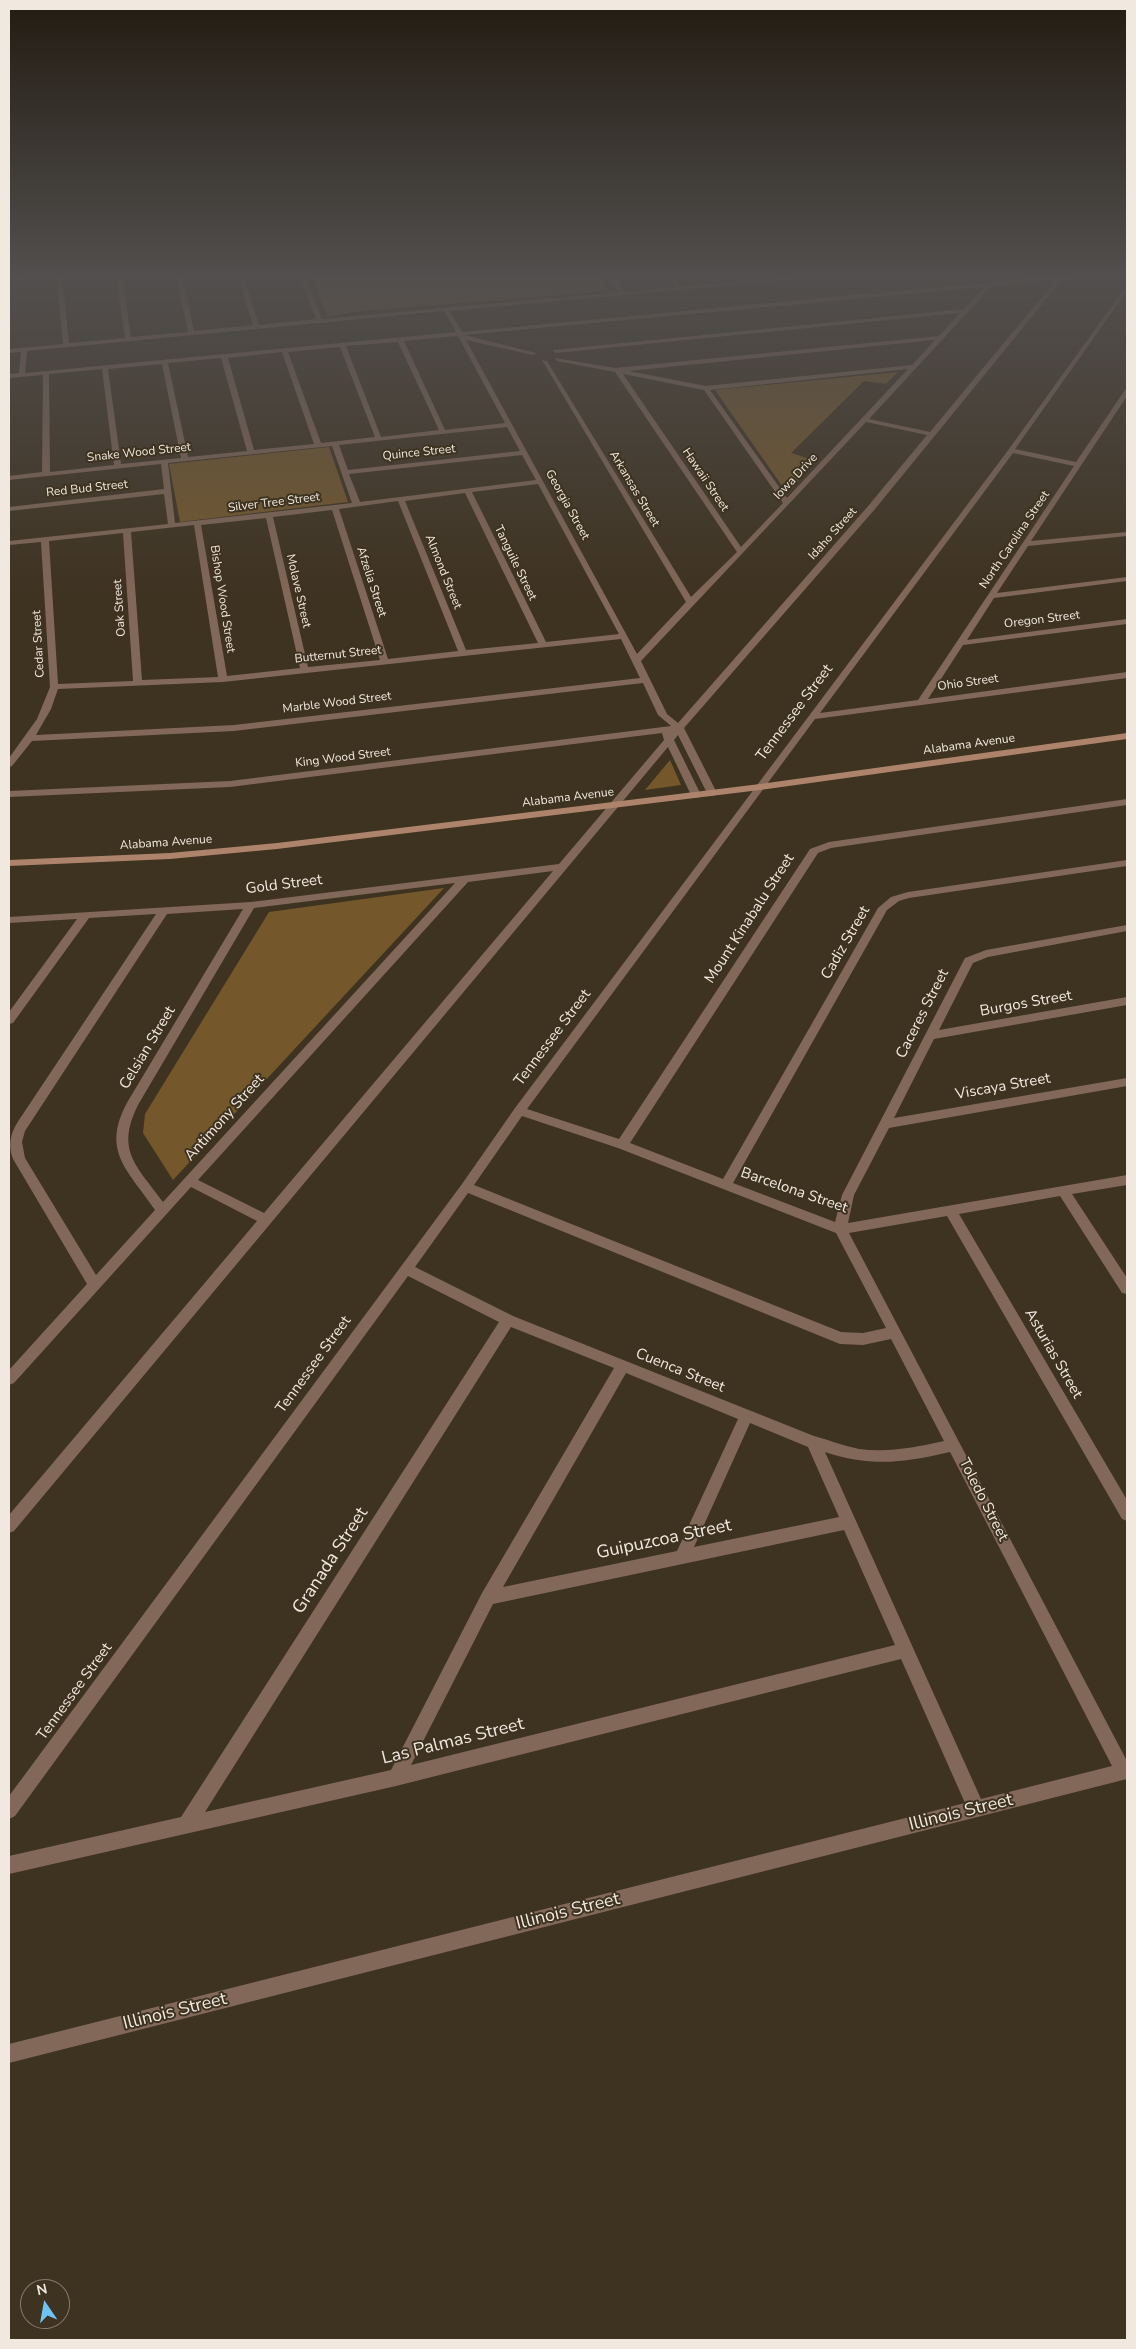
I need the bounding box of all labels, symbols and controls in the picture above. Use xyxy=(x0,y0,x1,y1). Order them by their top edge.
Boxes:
street label: Snake Wood Street xyxy=(86,440,192,466)
street label: Quince Street xyxy=(382,442,456,464)
street label: Hawaii Street xyxy=(679,446,731,514)
street label: Arkansas Street xyxy=(606,448,662,530)
street label: Iowa Drive xyxy=(771,451,821,503)
street label: Georgia Street xyxy=(542,467,592,543)
street label: Red Bud Street xyxy=(45,478,129,500)
street label: North Carolina Street xyxy=(977,488,1053,592)
street label: Silver Tree Street xyxy=(227,490,321,516)
street label: Idaho Street xyxy=(806,505,860,563)
street label: Tanguile Street xyxy=(491,523,539,603)
street label: Almond Street xyxy=(422,533,464,611)
street label: Bishop Wood Street xyxy=(206,544,238,654)
street label: Afzelia Street xyxy=(353,545,389,619)
street label: Molave Street xyxy=(283,553,313,629)
street label: Oak Street xyxy=(111,579,129,637)
street label: Oregon Street xyxy=(1003,608,1081,632)
street label: Cedar Street xyxy=(30,610,48,678)
street label: Butternut Street xyxy=(294,643,382,667)
street label: Tennessee Street xyxy=(753,661,837,765)
street label: Ohio Street xyxy=(937,672,999,694)
street label: Marble Wood Street xyxy=(282,689,392,717)
street label: Alabama Avenue xyxy=(922,731,1016,759)
street label: King Wood Street xyxy=(295,745,391,771)
street label: Alabama Avenue xyxy=(521,785,615,811)
street label: Alabama Avenue xyxy=(119,833,213,853)
street label: Mount Kinabalu Street xyxy=(701,851,799,987)
street label: Gold Street xyxy=(245,871,323,899)
street label: Cadiz Street xyxy=(818,903,874,983)
street label: Caceres Street xyxy=(893,966,953,1062)
street label: Tennessee Street xyxy=(511,986,595,1090)
street label: Burgos Street xyxy=(979,987,1073,1021)
street label: Celsian Street xyxy=(116,1003,180,1093)
street label: Viscaya Street xyxy=(954,1070,1052,1104)
street label: Antimony Street xyxy=(181,1071,269,1165)
street label: Barcelona Street xyxy=(738,1164,850,1218)
street label: Asturias Street xyxy=(1020,1306,1086,1402)
street label: Tennessee Street xyxy=(273,1313,355,1417)
street label: Cuenca Street xyxy=(633,1345,727,1397)
street label: Toledo Street xyxy=(954,1456,1012,1544)
street label: Granada Street xyxy=(289,1504,373,1618)
street label: Guipuzcoa Street xyxy=(594,1515,734,1565)
street label: Tennessee Street xyxy=(34,1640,116,1744)
street label: Las Palmas Street xyxy=(380,1714,526,1770)
street label: Illinois Street xyxy=(907,1790,1015,1836)
street label: Illinois Street xyxy=(514,1889,622,1935)
street label: Illinois Street xyxy=(121,1989,229,2035)
north arrow xyxy=(20,2279,70,2329)
text: N xyxy=(35,2279,49,2300)

